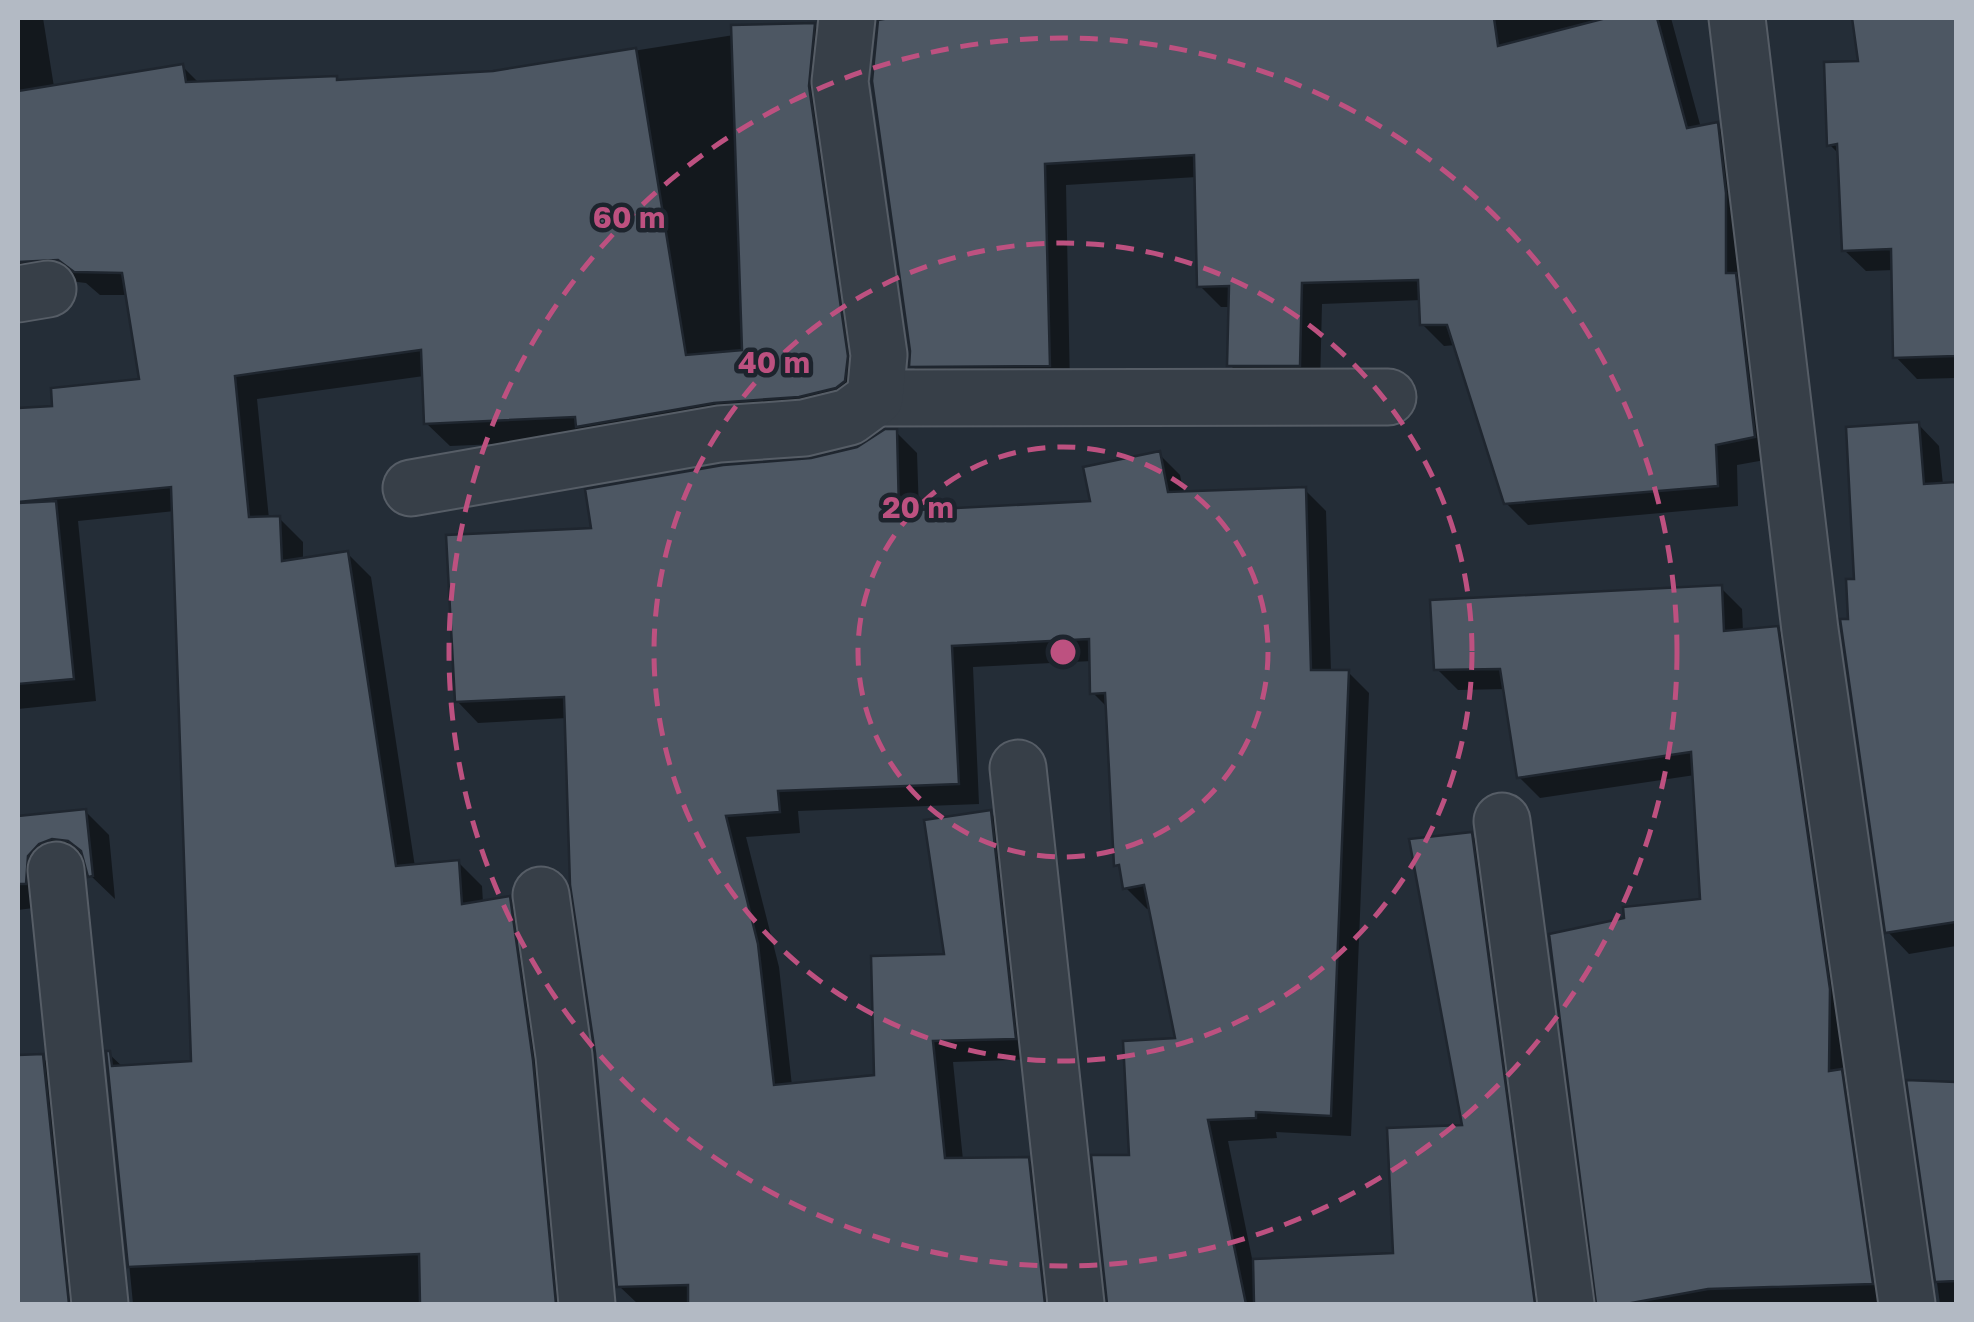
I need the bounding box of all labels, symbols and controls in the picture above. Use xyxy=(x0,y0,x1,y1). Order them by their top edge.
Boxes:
text: 60 m xyxy=(593,199,665,235)
text: 40 m xyxy=(738,344,810,380)
text: 20 m xyxy=(882,489,954,525)
centre of rings xyxy=(1045,634,1081,670)

